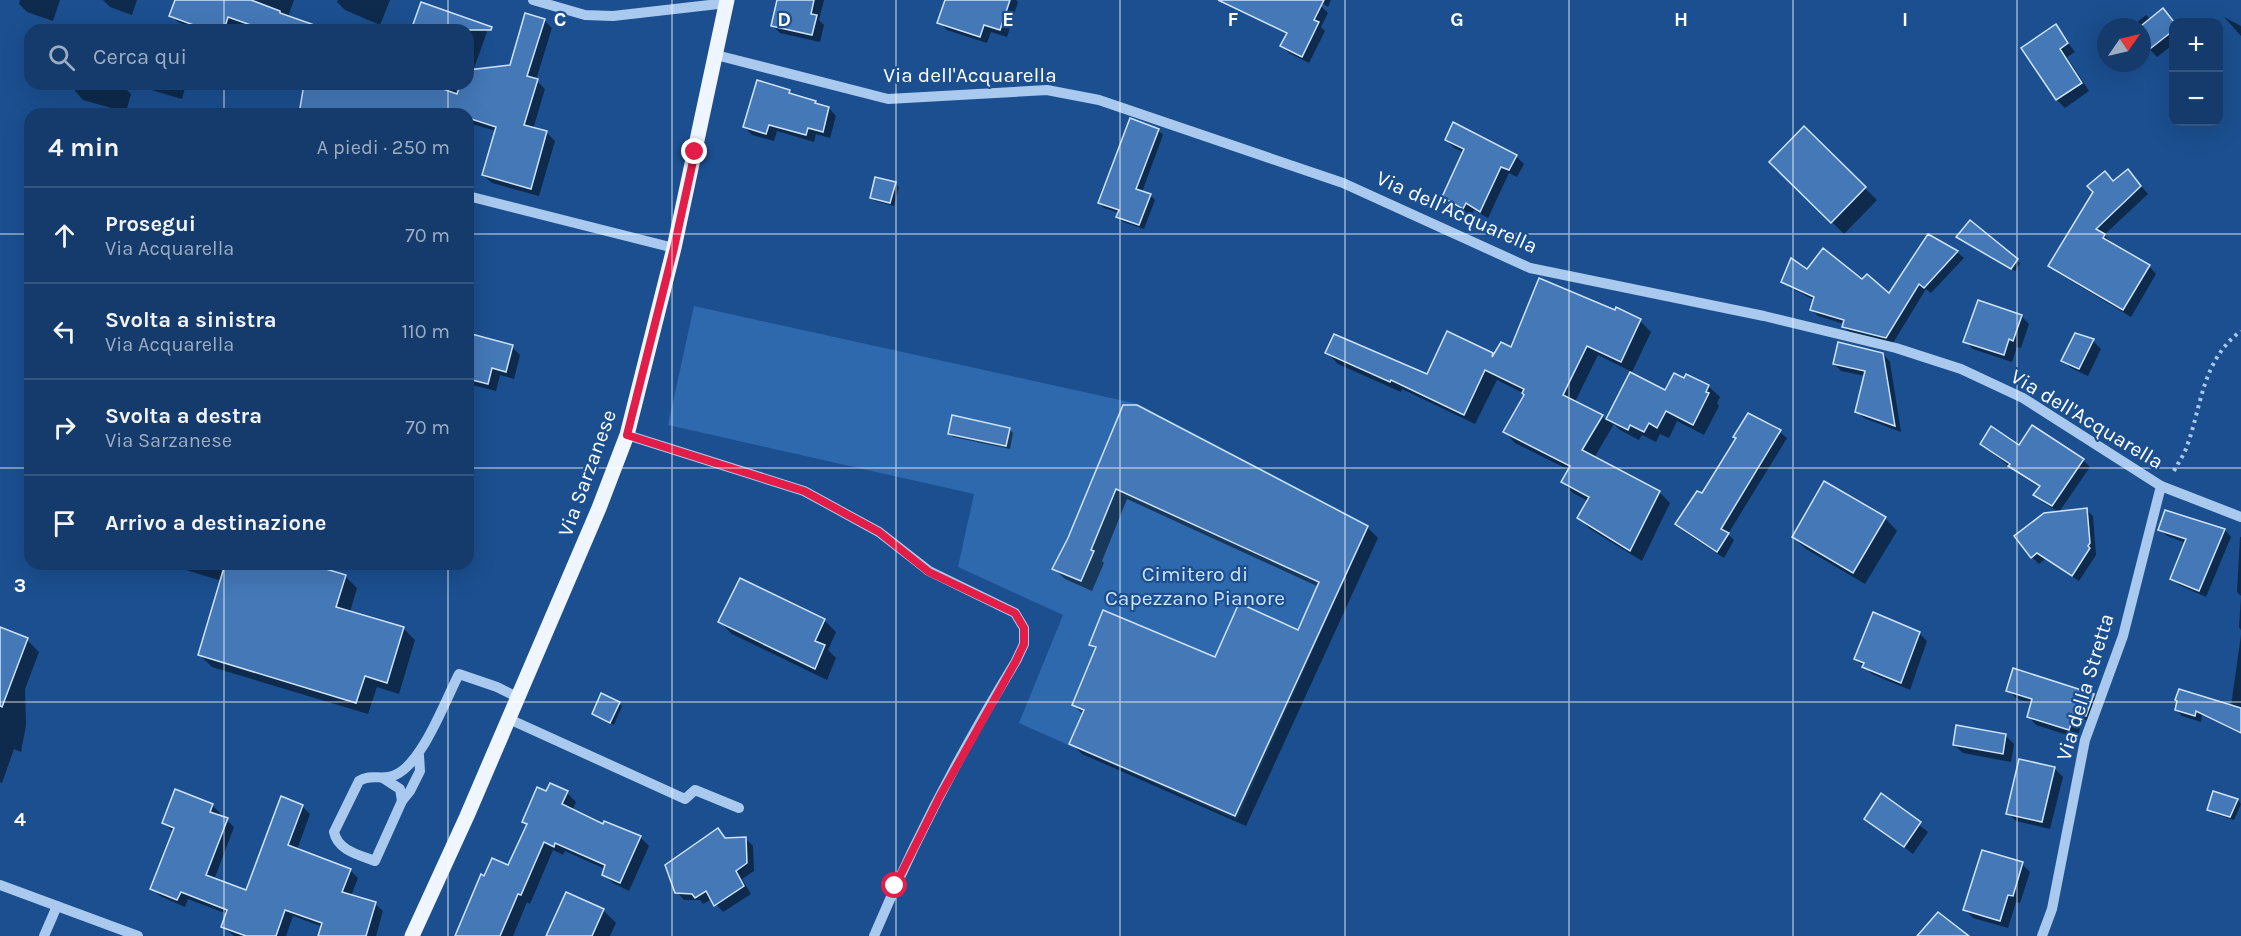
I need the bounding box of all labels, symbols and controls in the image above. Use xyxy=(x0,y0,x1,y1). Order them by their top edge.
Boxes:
text: C xyxy=(554,8,566,31)
text: D xyxy=(777,8,791,31)
text: E xyxy=(1002,8,1014,31)
text: F xyxy=(1228,8,1239,31)
text: G xyxy=(1450,8,1464,31)
text: H xyxy=(1674,8,1688,31)
text: I xyxy=(1902,8,1908,31)
north arrow xyxy=(2097,18,2151,72)
map controls xyxy=(2169,18,2223,126)
button: + xyxy=(2169,18,2223,72)
search box xyxy=(24,24,474,90)
icon: search xyxy=(45,41,78,74)
text: Cerca qui xyxy=(93,44,187,70)
street label: Via dell'Acquarella xyxy=(883,63,1057,87)
button: − xyxy=(2169,72,2223,126)
text: 4 min xyxy=(48,132,119,163)
text: A piedi · 250 m xyxy=(317,136,450,159)
route end xyxy=(681,138,707,164)
street label: Via dell'Acquarella xyxy=(1373,166,1541,258)
text: Prosegui xyxy=(105,211,196,237)
icon: ahead xyxy=(48,219,81,252)
text: 70 m xyxy=(405,224,450,247)
text: Via Acquarella xyxy=(105,237,234,260)
text: Svolta a sinistra xyxy=(105,307,277,333)
icon: left xyxy=(48,315,81,348)
text: 110 m xyxy=(401,320,450,343)
text: Via Acquarella xyxy=(105,333,234,356)
street label: Via dell'Acquarella xyxy=(2006,364,2168,474)
text: Svolta a destra xyxy=(105,403,262,429)
street label: Via Sarzanese xyxy=(553,406,621,540)
icon: right xyxy=(48,411,81,444)
text: 70 m xyxy=(405,416,450,439)
text: Via Sarzanese xyxy=(105,429,232,452)
icon: arrive xyxy=(48,507,81,540)
text: Arrivo a destinazione xyxy=(105,510,326,536)
park label: Cimitero di Capezzano Pianore xyxy=(1105,562,1285,610)
text: 3 xyxy=(14,574,26,597)
street label: Via della Stretta xyxy=(2051,611,2119,763)
text: 4 xyxy=(14,808,26,831)
route start xyxy=(881,872,907,898)

